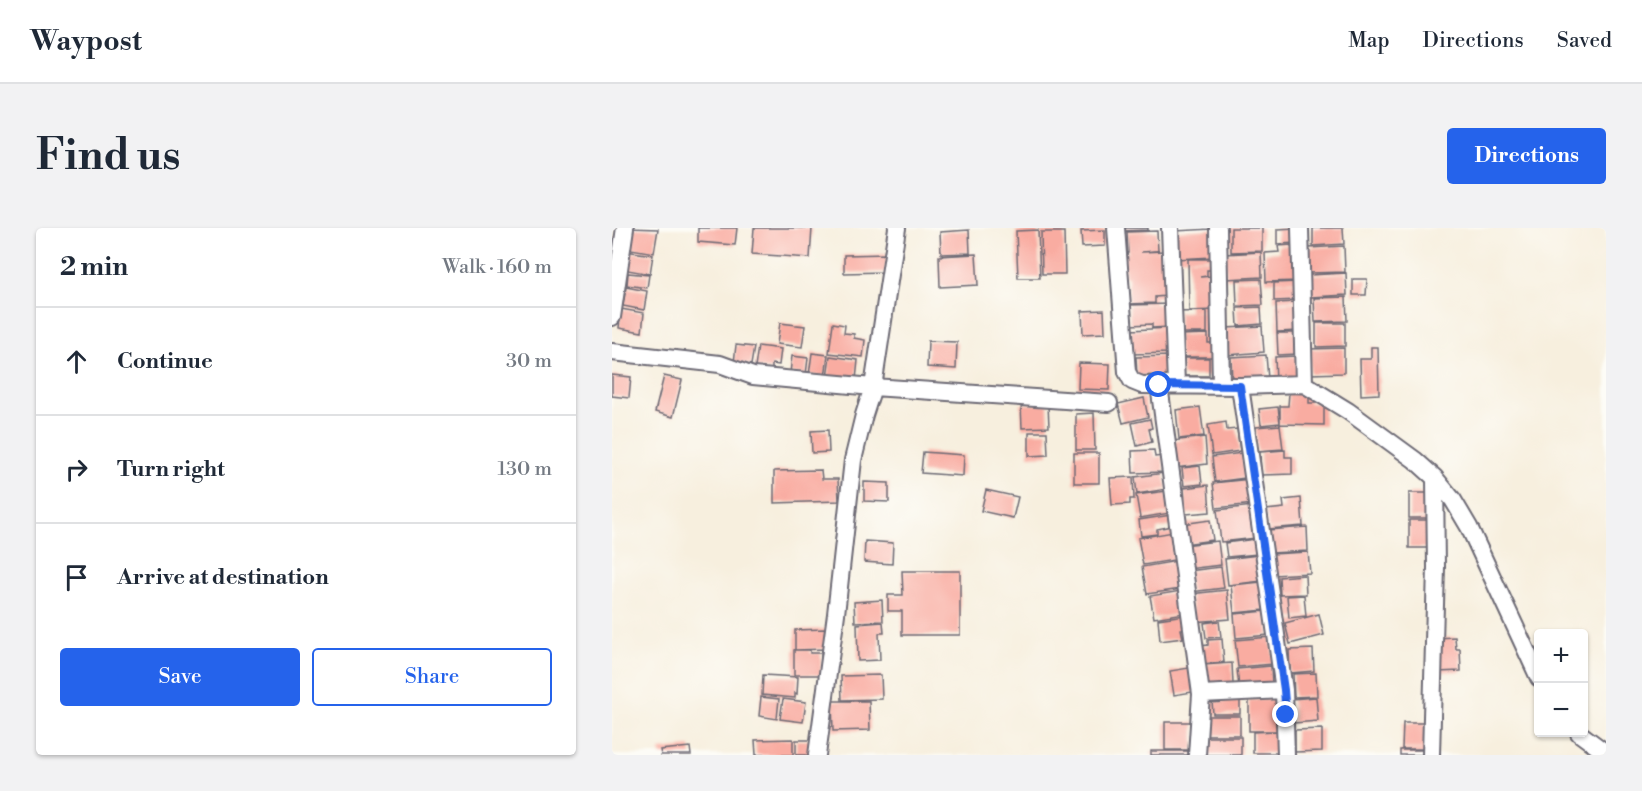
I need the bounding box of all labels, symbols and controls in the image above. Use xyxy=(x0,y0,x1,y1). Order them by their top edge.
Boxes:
text: Waypost xyxy=(30,24,142,59)
text: Map xyxy=(1348,28,1390,54)
text: Directions xyxy=(1423,28,1524,54)
text: Saved xyxy=(1557,28,1612,54)
button: Directions xyxy=(1447,128,1606,184)
text: Find us xyxy=(36,130,180,183)
text: 2 min xyxy=(60,251,128,283)
text: Walk · 160 m xyxy=(442,255,552,280)
icon: ahead xyxy=(60,345,93,378)
text: Continue xyxy=(117,348,213,375)
text: 30 m xyxy=(506,349,552,374)
route start xyxy=(1145,371,1171,397)
icon: right xyxy=(60,453,93,486)
text: Turn right xyxy=(117,456,225,483)
text: 130 m xyxy=(497,457,552,482)
icon: arrive xyxy=(60,561,93,594)
text: Arrive at destination xyxy=(117,564,329,591)
map controls xyxy=(1534,629,1588,737)
button: + xyxy=(1534,629,1588,683)
button: Save xyxy=(60,648,300,706)
button: Share xyxy=(312,648,552,706)
button: − xyxy=(1534,683,1588,737)
route end xyxy=(1272,701,1298,727)

